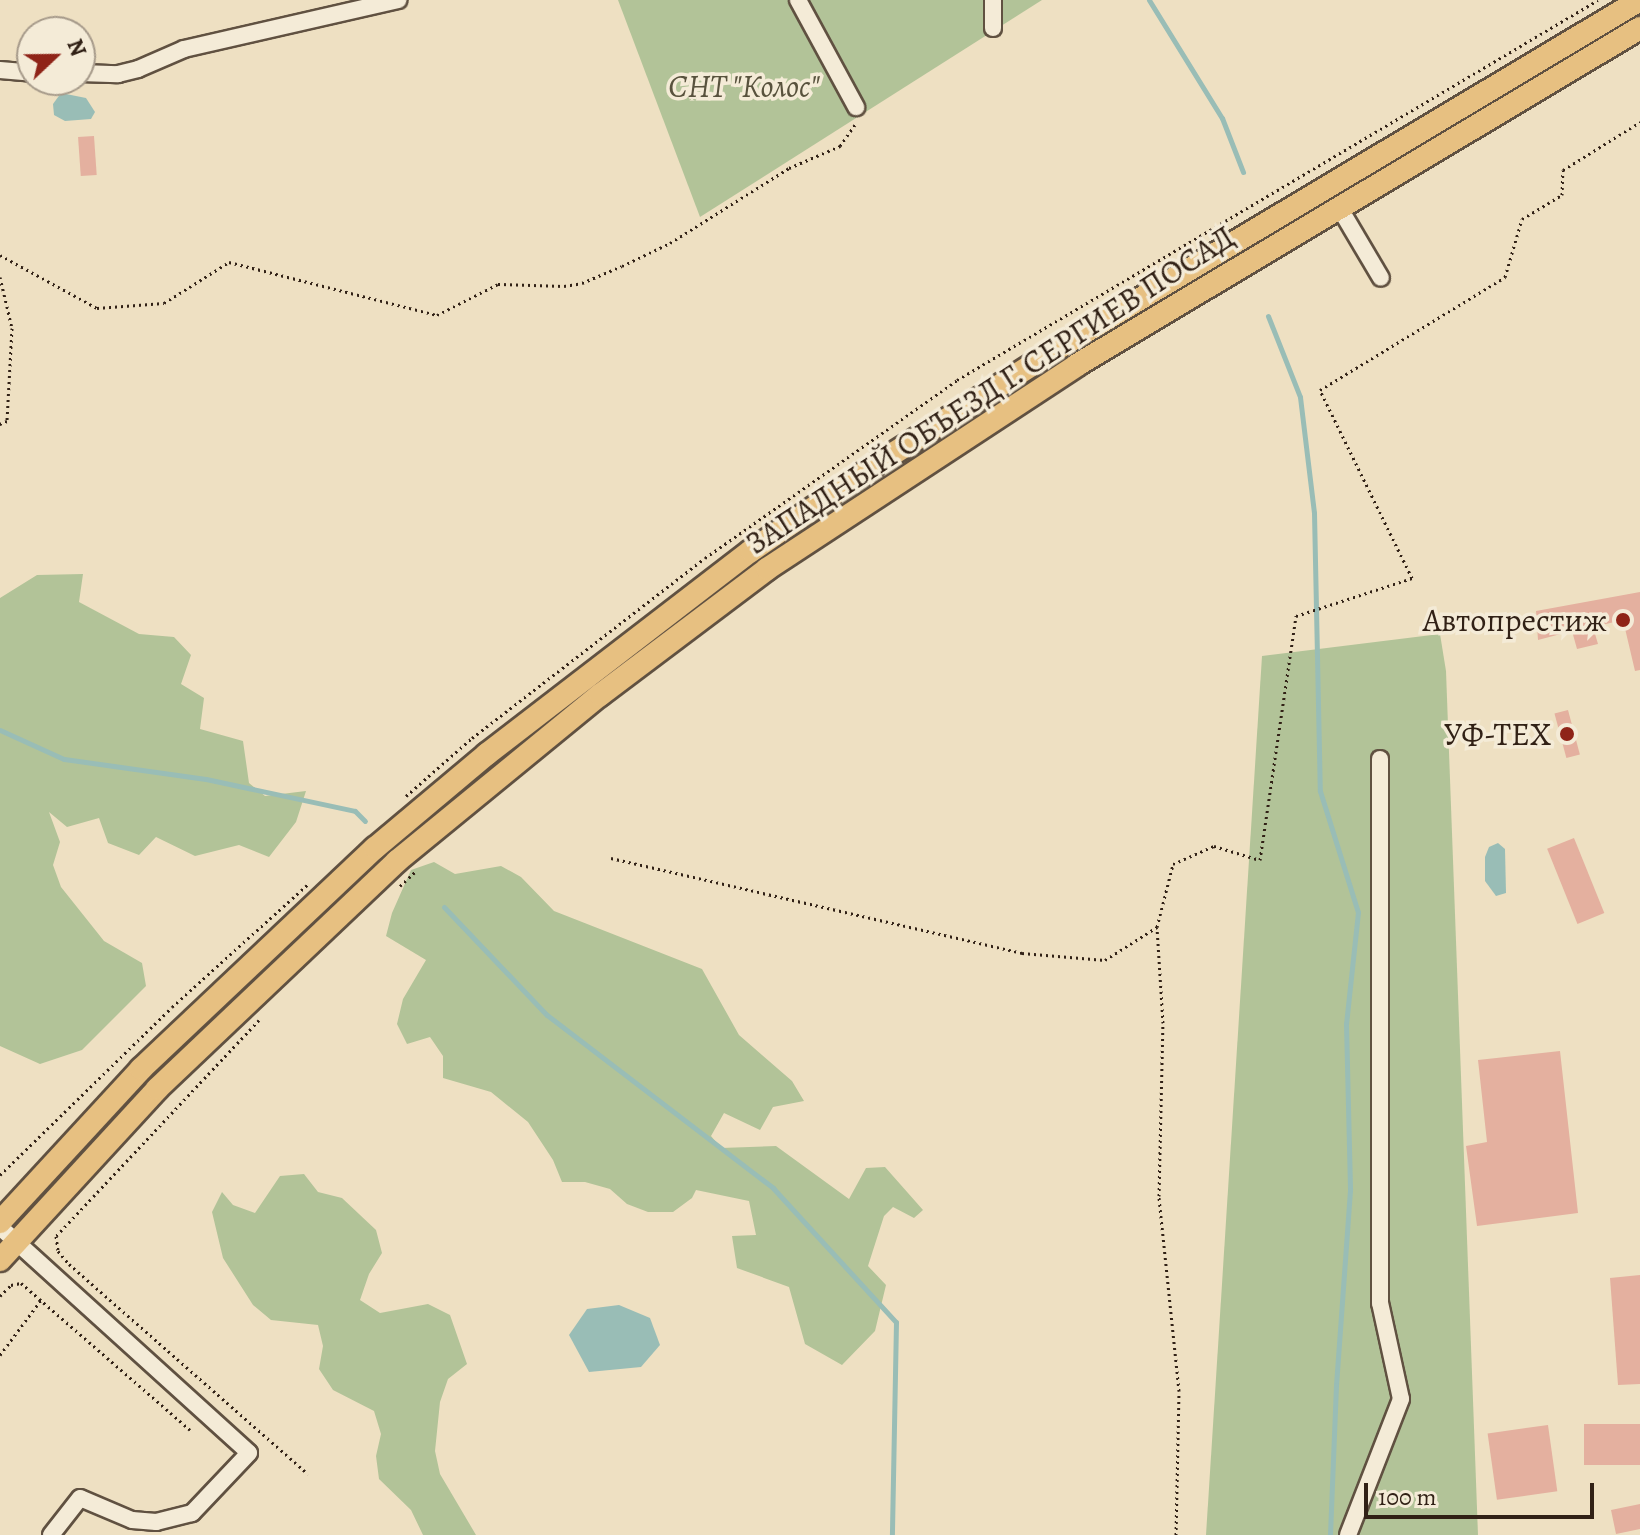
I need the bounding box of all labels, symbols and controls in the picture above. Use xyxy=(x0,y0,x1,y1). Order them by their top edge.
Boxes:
north arrow xyxy=(16,16,96,96)
text: N xyxy=(59,35,93,61)
park label: СНТ "Колос" xyxy=(668,67,820,105)
street label: ЗАПАДНЫЙ ОБЪЕЗД Г. СЕРГИЕВ ПОСАД xyxy=(738,217,1242,563)
place label: Автопрестиж xyxy=(1423,601,1607,639)
marker: Автопрестиж xyxy=(1614,611,1632,629)
place label: УФ-ТЕХ xyxy=(1444,715,1551,753)
marker: УФ-ТЕХ xyxy=(1558,725,1576,743)
scale bar xyxy=(1368,1467,1598,1517)
text: 100 m xyxy=(1378,1481,1437,1513)

